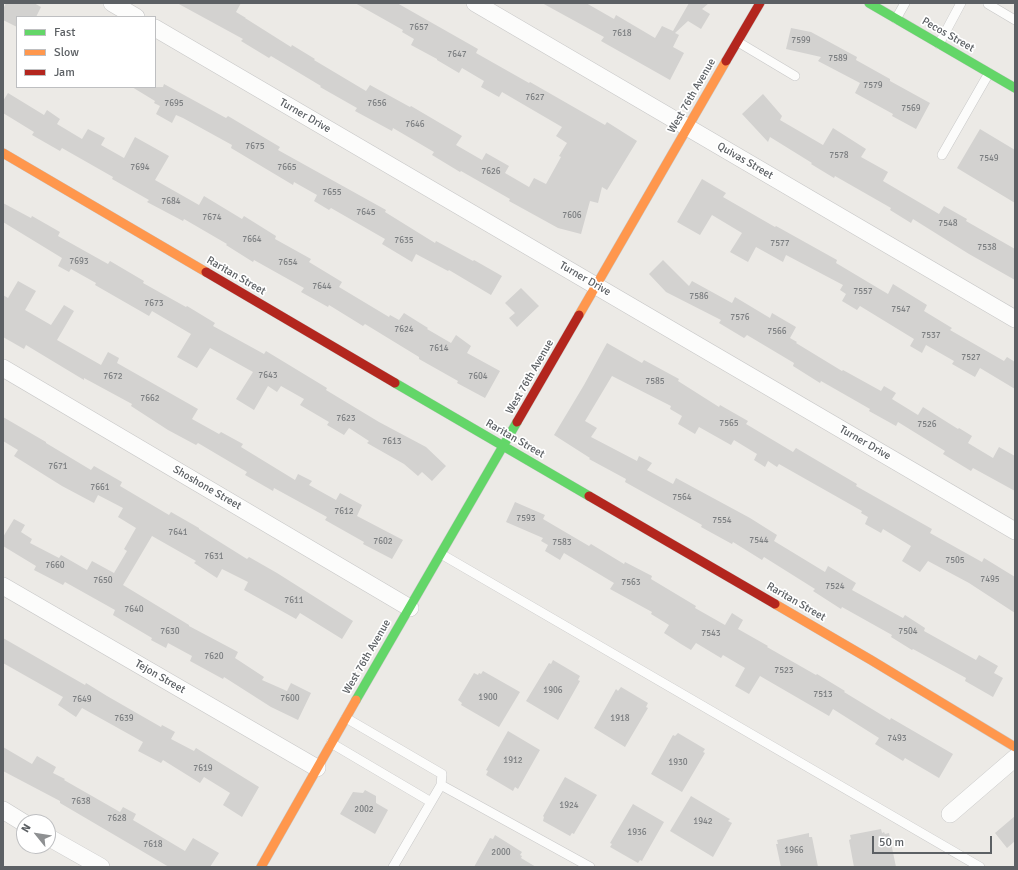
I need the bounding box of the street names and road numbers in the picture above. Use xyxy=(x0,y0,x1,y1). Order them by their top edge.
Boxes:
street label: Pecos Street xyxy=(920,15,976,55)
street label: West 76th Avenue xyxy=(665,56,719,136)
street label: Turner Drive xyxy=(277,96,333,136)
street label: Quivas Street xyxy=(715,140,775,182)
street label: Raritan Street xyxy=(204,254,268,298)
street label: Turner Drive xyxy=(557,259,613,299)
street label: West 76th Avenue xyxy=(503,337,557,417)
street label: Raritan Street xyxy=(483,417,547,461)
street label: Turner Drive xyxy=(837,423,893,463)
street label: Shoshone Street xyxy=(170,463,244,513)
street label: Raritan Street xyxy=(764,580,828,624)
street label: West 76th Avenue xyxy=(340,617,394,697)
street label: Tejon Street xyxy=(133,657,187,697)

